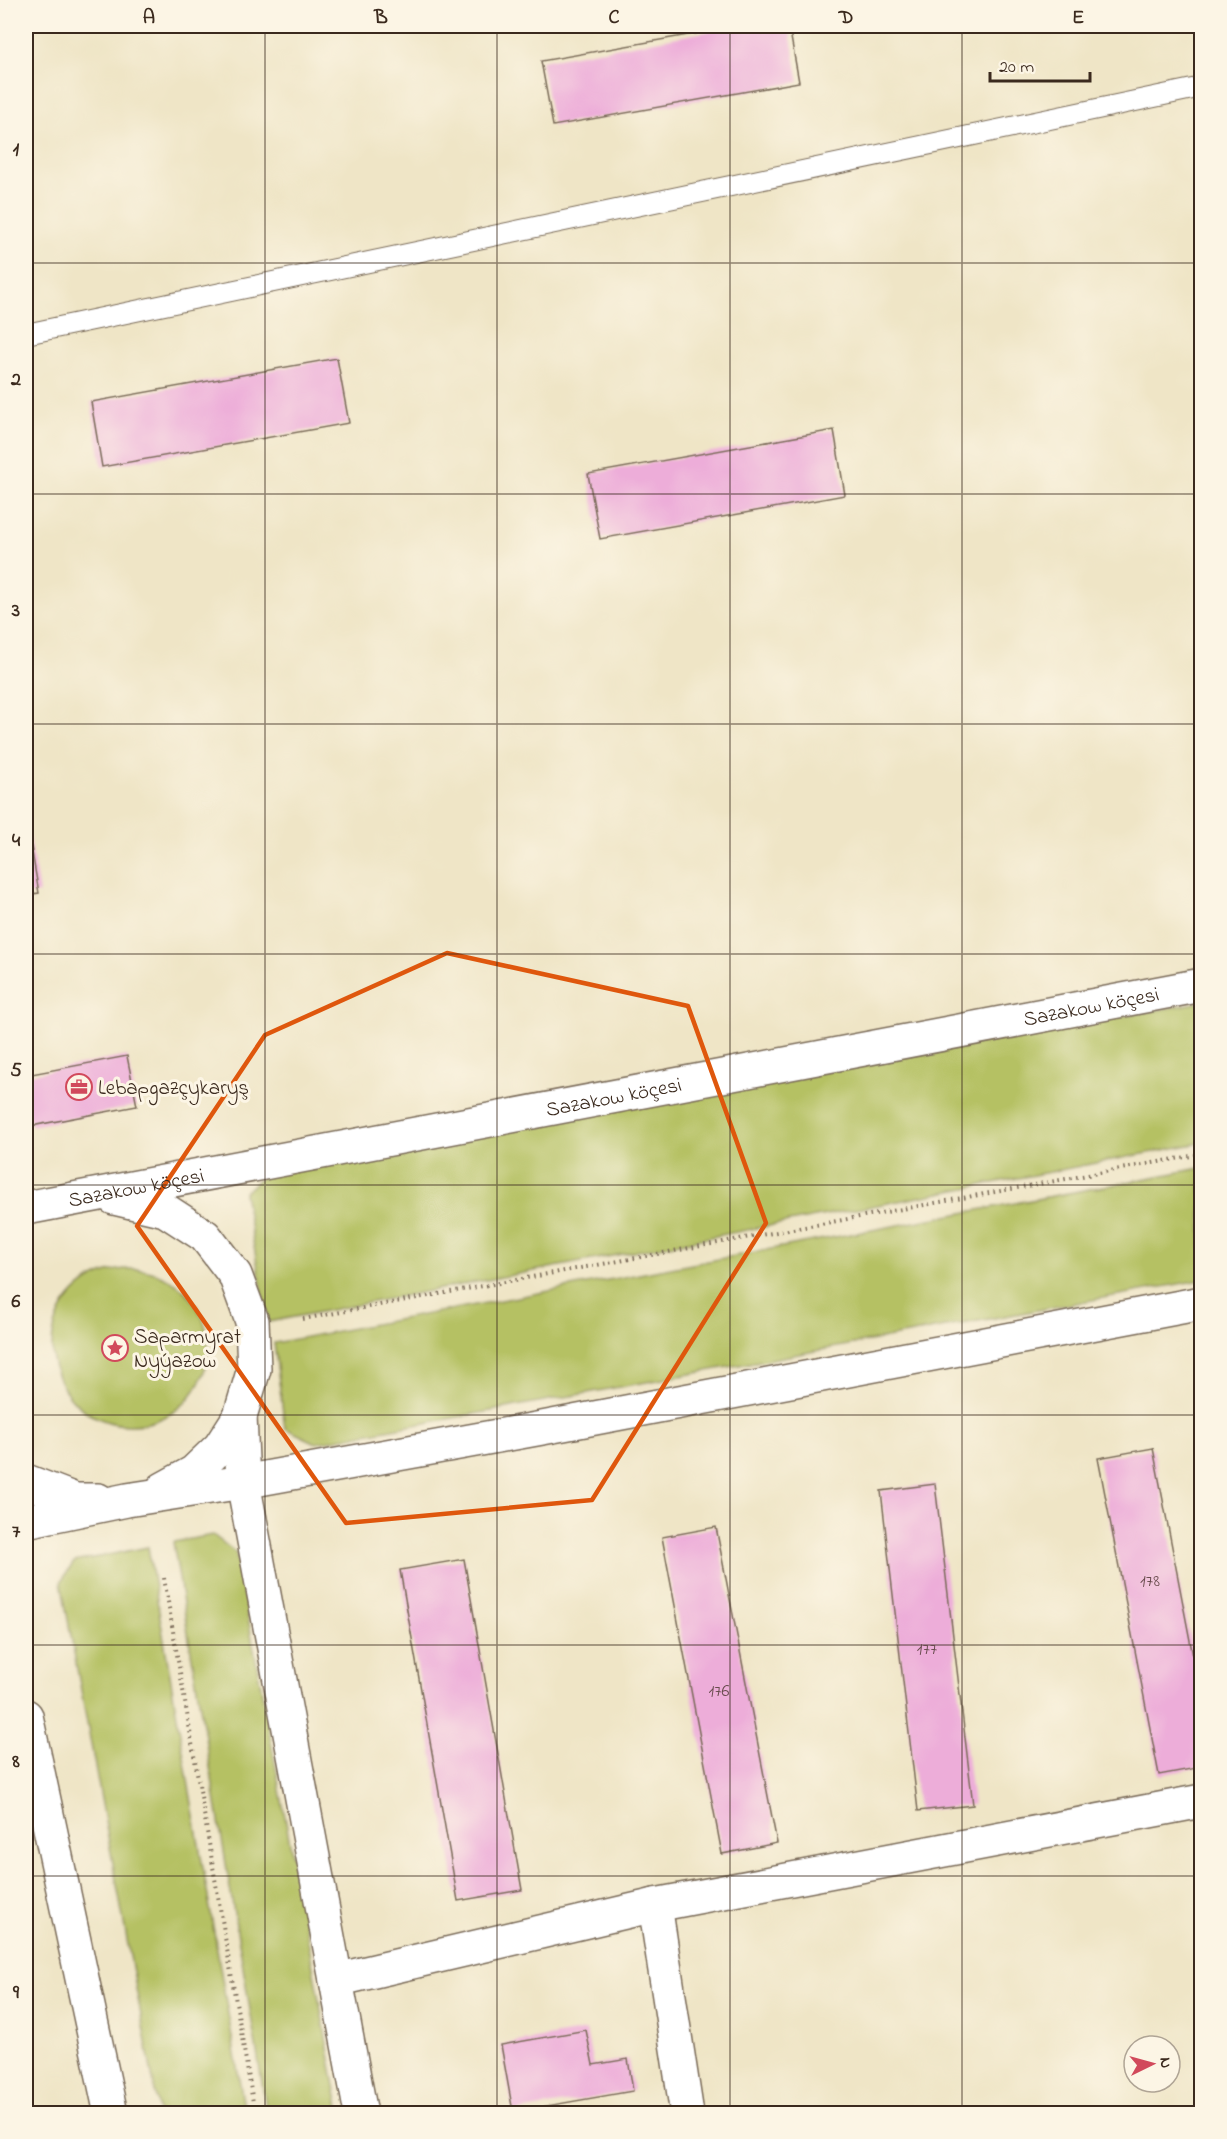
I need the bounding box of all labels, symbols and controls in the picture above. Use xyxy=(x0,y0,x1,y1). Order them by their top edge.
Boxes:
text: A xyxy=(143,4,155,33)
text: B xyxy=(373,4,388,33)
text: C xyxy=(609,4,620,33)
text: D xyxy=(838,4,853,33)
text: E xyxy=(1072,4,1084,33)
scale bar xyxy=(990,45,1090,83)
text: 20 m xyxy=(999,55,1034,81)
text: 1 xyxy=(13,136,20,165)
text: 2 xyxy=(10,366,21,395)
text: 3 xyxy=(11,597,20,626)
text: 4 xyxy=(12,827,21,856)
street label: Sazakow köçesi xyxy=(1021,980,1162,1036)
text: 5 xyxy=(10,1057,22,1086)
street label: Sazakow köçesi xyxy=(544,1071,684,1126)
office icon: Lebapgazçykaryş xyxy=(64,1072,94,1102)
place label: Lebapgazçykaryş xyxy=(98,1074,249,1106)
street label: Sazakow köçesi xyxy=(66,1162,207,1217)
text: 6 xyxy=(12,1288,21,1317)
place label: Saparmyrat Nyýazow xyxy=(134,1323,241,1379)
place icon: Saparmyrat Nyýazow xyxy=(100,1333,130,1363)
text: 7 xyxy=(12,1518,21,1547)
house number: 178 xyxy=(1140,1569,1160,1595)
house number: 177 xyxy=(917,1637,938,1663)
house number: 176 xyxy=(708,1679,730,1705)
text: 8 xyxy=(11,1748,20,1777)
text: 9 xyxy=(12,1979,20,2008)
north arrow xyxy=(1122,2034,1182,2094)
text: N xyxy=(1153,2056,1177,2069)

